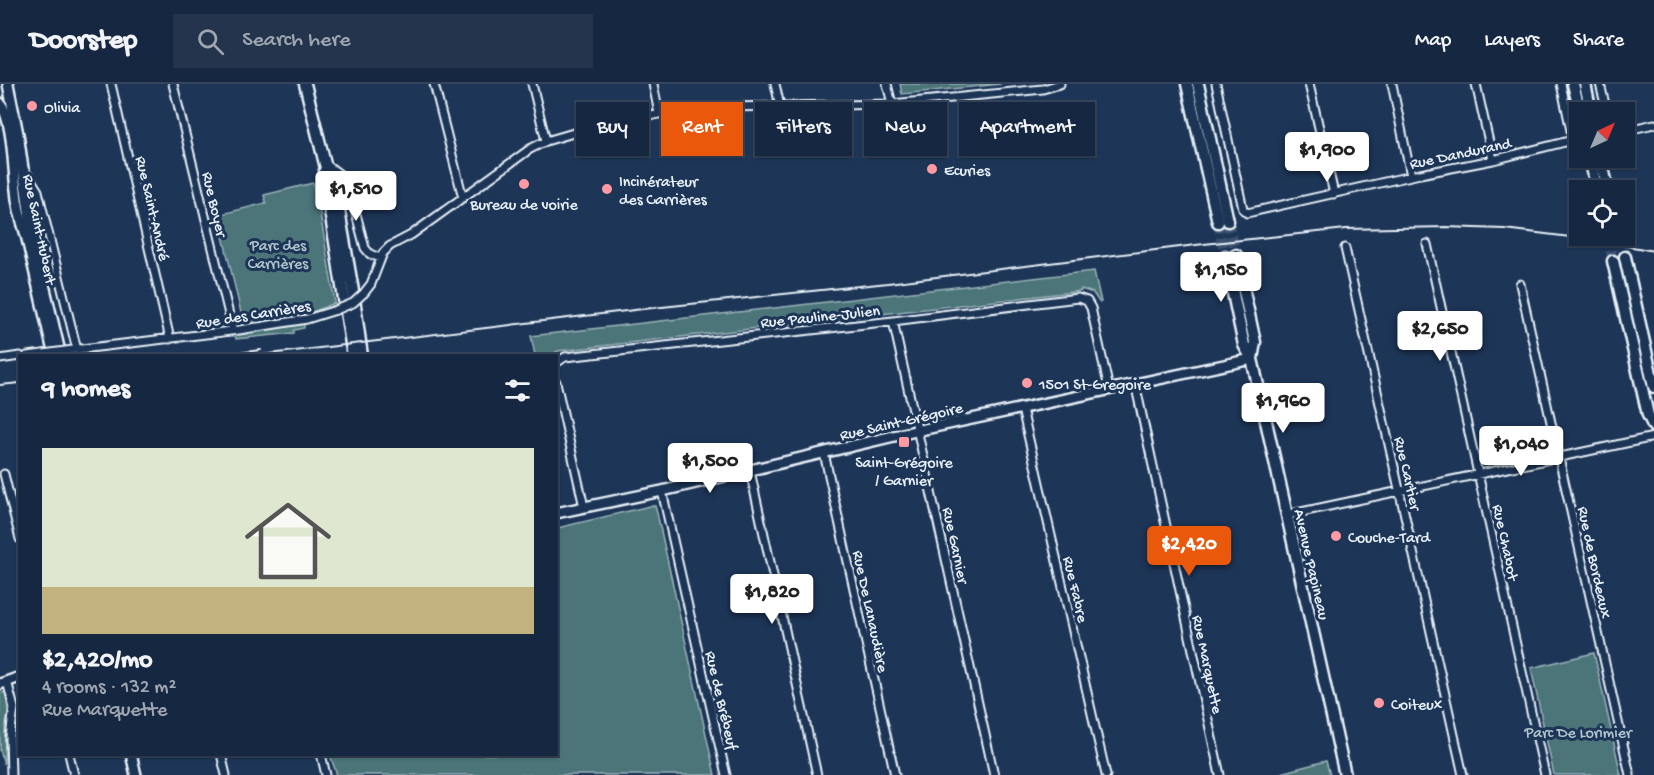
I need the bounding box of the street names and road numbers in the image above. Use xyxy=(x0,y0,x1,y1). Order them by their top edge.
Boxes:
street label: Rue Dandurand xyxy=(1408,135,1515,175)
street label: Rue Saint-André xyxy=(129,154,172,264)
street label: Rue Boyer xyxy=(196,170,230,240)
street label: Rue Saint-Hubert xyxy=(17,173,59,288)
street label: Rue des Carrières xyxy=(195,298,313,335)
street label: Rue Pauline-Julien xyxy=(760,303,881,334)
street label: Rue Saint-Grégoire xyxy=(838,400,966,447)
street label: Rue Cartier xyxy=(1388,435,1424,514)
street label: Rue Chabot xyxy=(1486,503,1521,584)
street label: Rue de Bordeaux xyxy=(1571,505,1614,621)
street label: Rue Garnier xyxy=(936,506,971,587)
street label: Avenue Papineau xyxy=(1288,507,1332,623)
street label: Rue De Lanaudière xyxy=(846,549,891,675)
street label: Rue Fabre xyxy=(1057,555,1091,625)
street label: Rue Marquette xyxy=(1186,614,1225,716)
street label: Rue de Brébeuf xyxy=(699,650,740,753)

